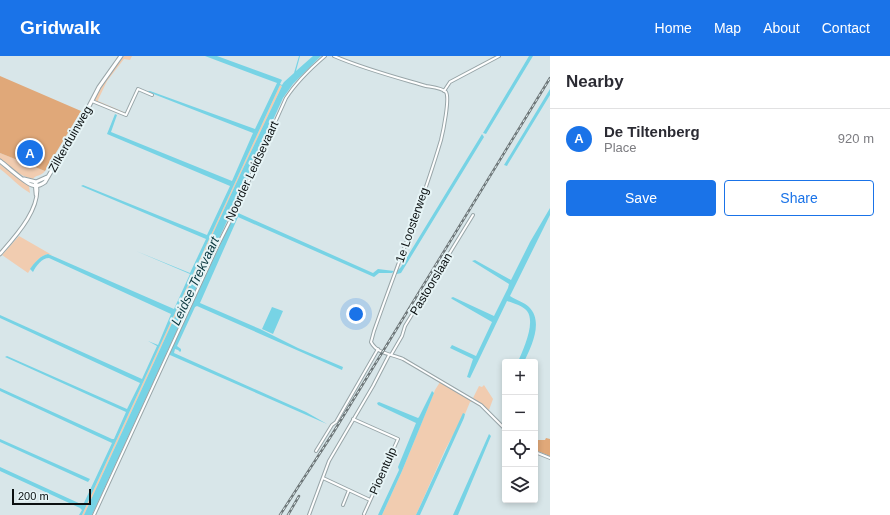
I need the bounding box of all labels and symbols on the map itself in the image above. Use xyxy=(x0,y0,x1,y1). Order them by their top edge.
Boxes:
street label: Zilkerduinweg xyxy=(45,103,95,175)
street label: Noorder Leidsevaart xyxy=(223,118,282,223)
pin: A xyxy=(17,138,43,168)
street label: 1e Loosterweg xyxy=(393,185,431,265)
water label: Leidse Trekvaart xyxy=(168,233,223,328)
street label: Pastoorslaan xyxy=(407,250,455,318)
your location xyxy=(346,304,366,324)
street label: Pioentulp xyxy=(366,445,400,497)
scale bar xyxy=(12,487,91,506)

